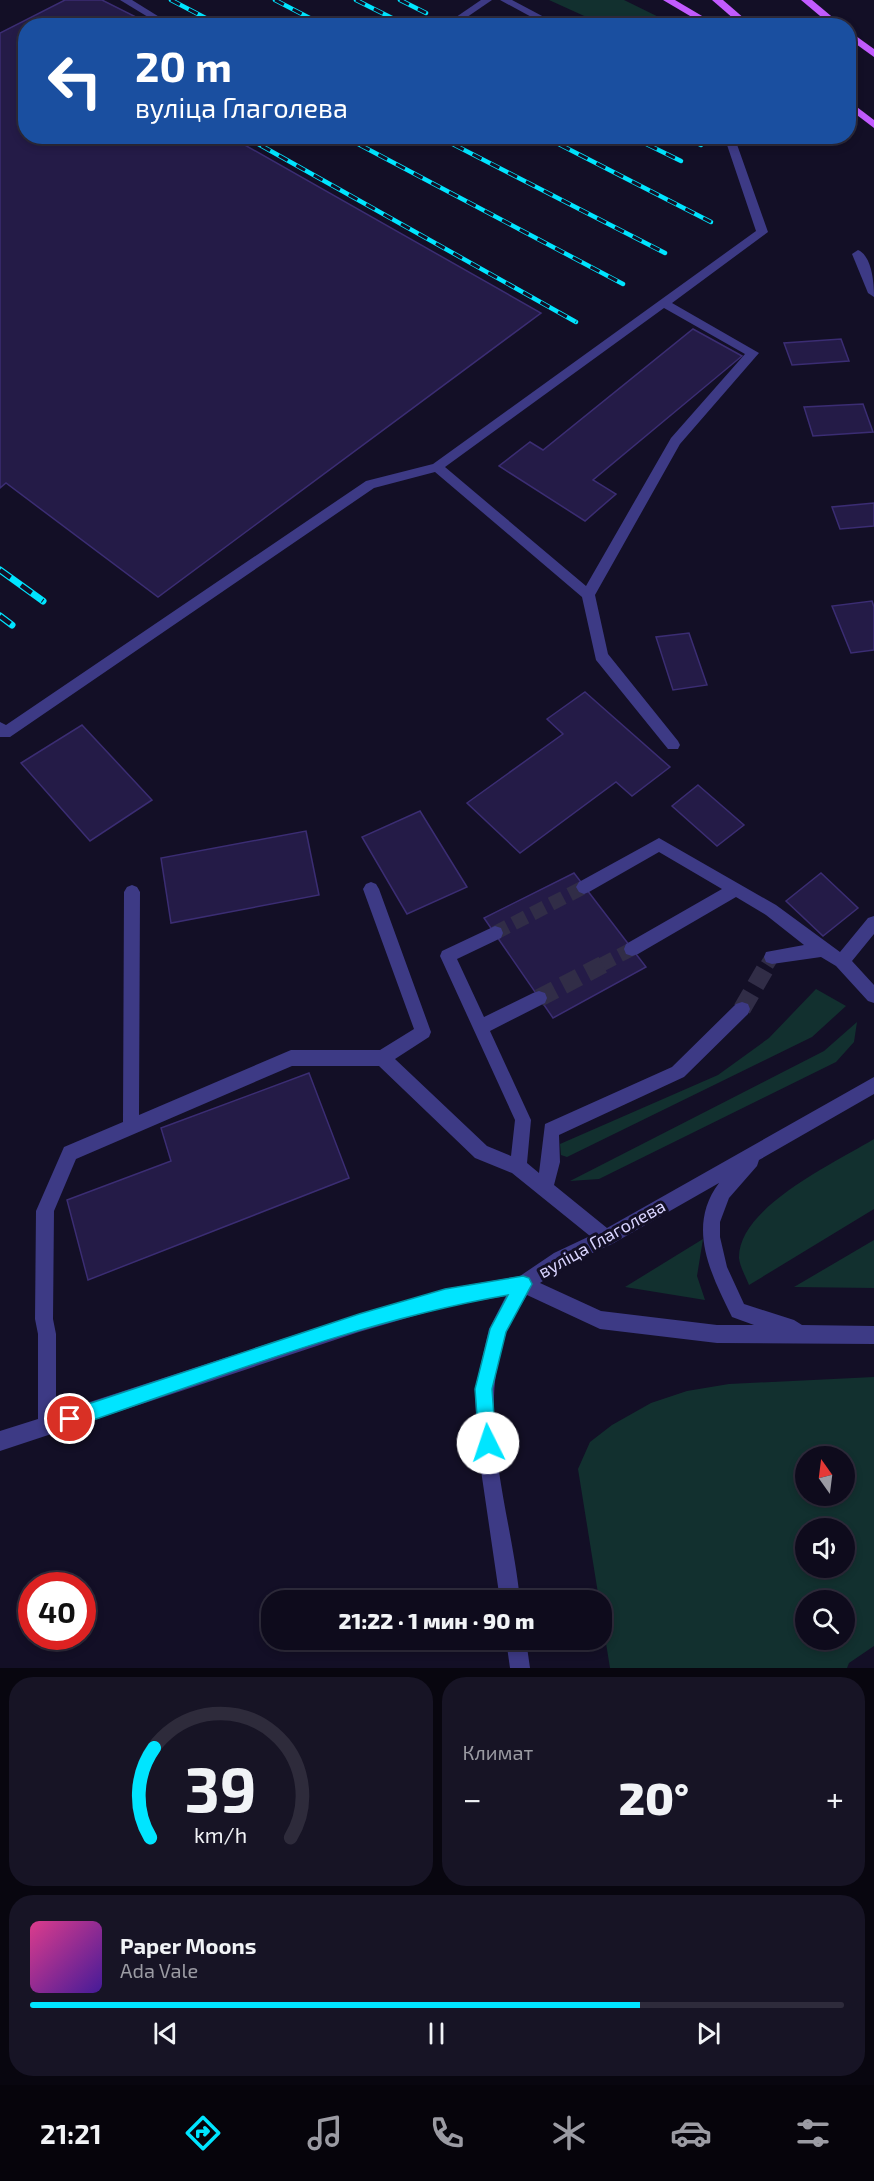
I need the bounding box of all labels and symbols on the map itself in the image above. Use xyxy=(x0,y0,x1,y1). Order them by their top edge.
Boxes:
street label: вуліца Глаголева xyxy=(534,1194,669,1282)
pin xyxy=(44,1393,95,1444)
position arrow xyxy=(456,1411,520,1475)
north arrow xyxy=(795,1446,855,1506)
speed limit sign: 40 xyxy=(18,1572,96,1650)

